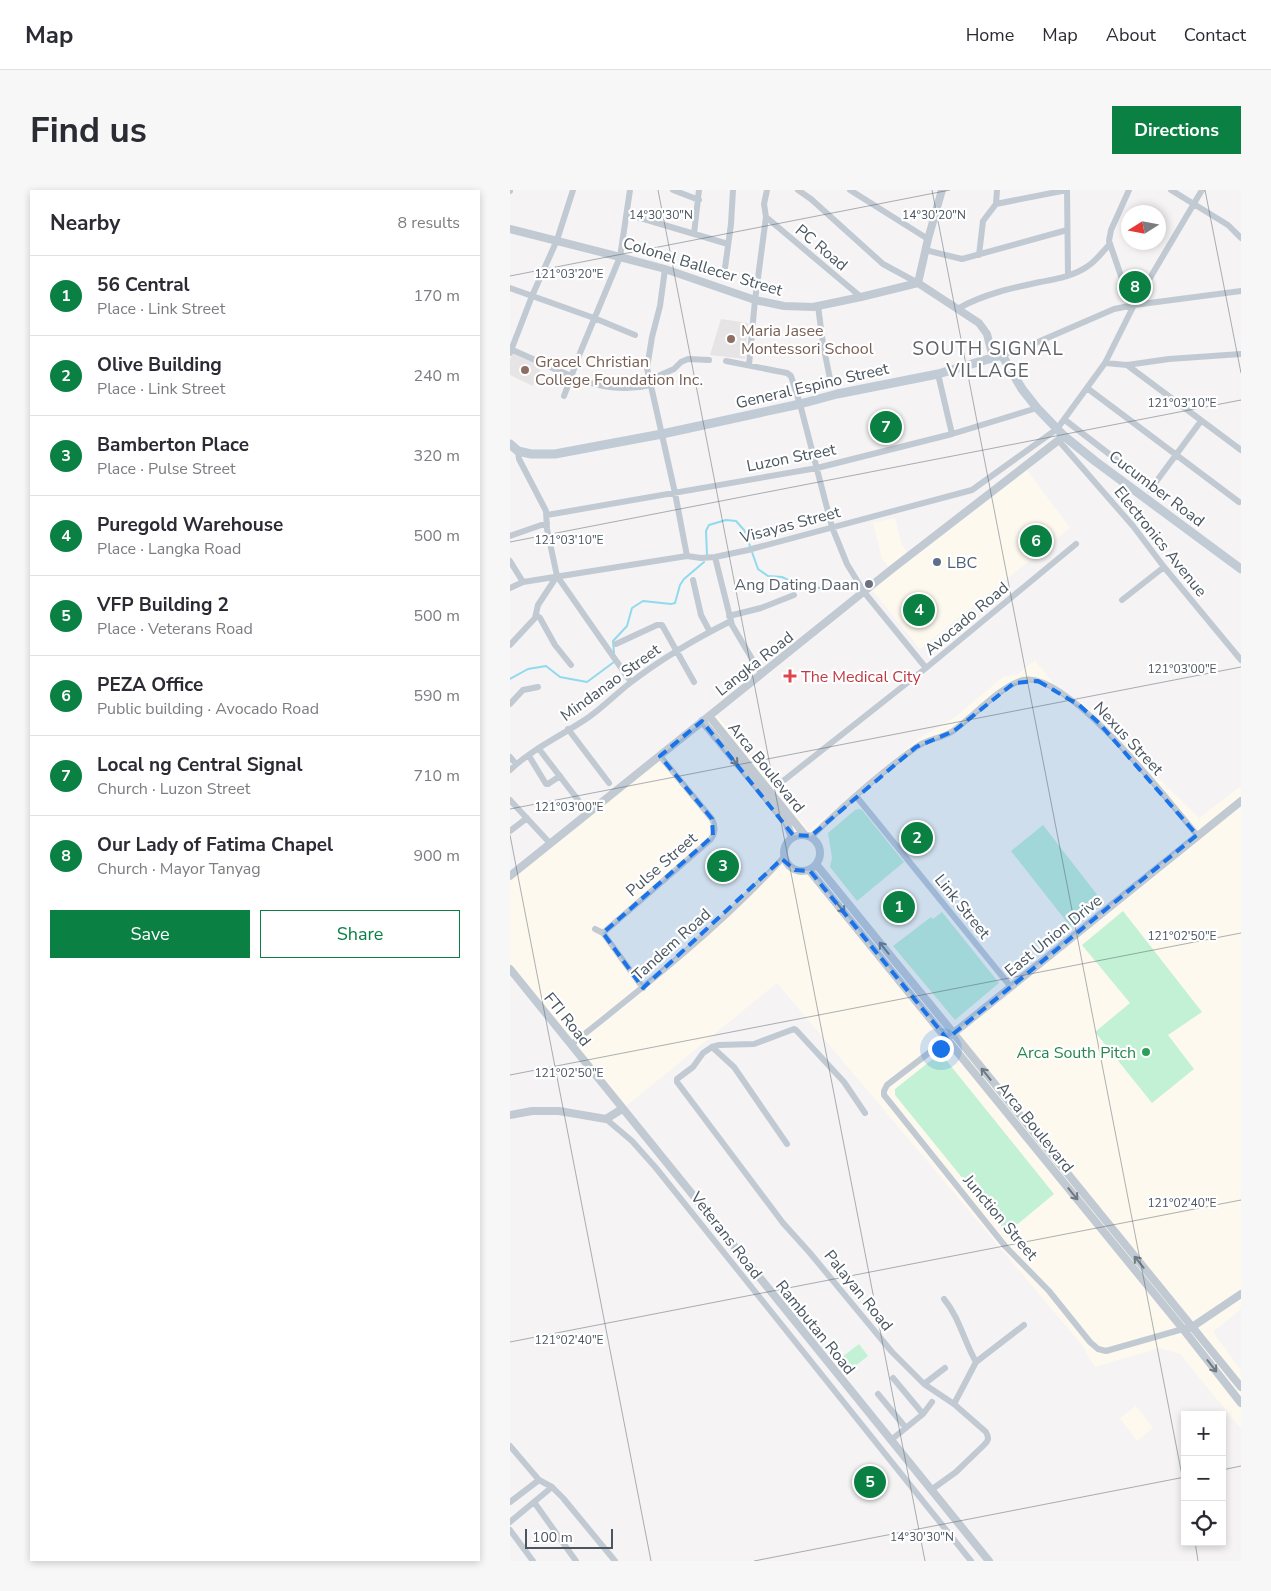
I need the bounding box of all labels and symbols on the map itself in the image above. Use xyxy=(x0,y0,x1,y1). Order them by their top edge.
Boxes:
north arrow xyxy=(1121,205,1166,250)
text: 14°30'30"N xyxy=(629,207,693,223)
text: 14°30'20"N xyxy=(902,207,966,223)
street label: PC Road xyxy=(790,219,852,276)
street label: Colonel Ballecer Street xyxy=(620,232,785,302)
text: 121°03'20"E xyxy=(534,266,604,282)
pin: 8 xyxy=(1119,268,1151,306)
place label: Maria Jasee Montessori School xyxy=(741,320,874,360)
marker: Maria Jasee Montessori School xyxy=(725,333,737,345)
district label: SOUTH SIGNAL VILLAGE xyxy=(912,336,1064,384)
place label: Gracel Christian College Foundation Inc. xyxy=(535,351,703,391)
street label: General Espino Street xyxy=(734,358,891,414)
marker: Gracel Christian College Foundation Inc. xyxy=(519,364,531,376)
text: 121°03'10"E xyxy=(1147,395,1217,411)
pin: 7 xyxy=(870,408,902,446)
street label: Luzon Street xyxy=(745,438,838,477)
street label: Cucumber Road xyxy=(1104,446,1209,532)
street label: Electronics Avenue xyxy=(1109,482,1212,602)
street label: Visayas Street xyxy=(737,501,843,549)
pin: 6 xyxy=(1020,522,1052,560)
text: 121°03'10"E xyxy=(534,532,604,548)
place label: LBC xyxy=(947,552,978,574)
marker: LBC xyxy=(931,556,943,568)
place label: Ang Dating Daan xyxy=(735,574,859,596)
street label: Avocado Road xyxy=(920,577,1013,661)
marker: Ang Dating Daan xyxy=(863,578,875,590)
pin: 4 xyxy=(903,591,935,629)
street label: Langka Road xyxy=(711,626,798,701)
street label: Mindanao Street xyxy=(556,639,665,727)
text: 121°03'00"E xyxy=(1147,661,1217,677)
place label: The Medical City xyxy=(801,666,921,688)
marker: The Medical City xyxy=(783,669,797,683)
street label: Nexus Street xyxy=(1088,697,1168,781)
street label: Arca Boulevard xyxy=(723,718,810,817)
one-way arrow xyxy=(728,752,739,765)
text: 121°03'00"E xyxy=(534,799,604,815)
pin: 2 xyxy=(901,819,933,857)
street label: Pulse Street xyxy=(621,827,702,902)
pin: 3 xyxy=(707,847,739,885)
street label: Link Street xyxy=(929,870,995,944)
pin: 1 xyxy=(883,888,915,926)
street label: East Union Drive xyxy=(1000,890,1107,982)
one-way arrow xyxy=(834,901,845,914)
street label: Tandem Road xyxy=(628,903,716,986)
text: 121°02'50"E xyxy=(1147,928,1217,944)
one-way arrow xyxy=(878,942,889,955)
street label: FTI Road xyxy=(539,988,596,1051)
your location xyxy=(928,1036,954,1062)
place label: Arca South Pitch xyxy=(1016,1042,1136,1064)
marker: Arca South Pitch xyxy=(1140,1046,1152,1058)
text: 121°02'50"E xyxy=(534,1065,604,1081)
one-way arrow xyxy=(981,1068,992,1081)
street label: Arca Boulevard xyxy=(992,1078,1079,1177)
street label: Junction Street xyxy=(957,1169,1043,1266)
street label: Veterans Road xyxy=(685,1187,767,1284)
one-way arrow xyxy=(1068,1187,1079,1200)
text: 121°02'40"E xyxy=(1147,1195,1217,1211)
street label: Palayan Road xyxy=(819,1245,898,1336)
one-way arrow xyxy=(1133,1256,1144,1269)
street label: Rambutan Road xyxy=(770,1276,860,1379)
text: 121°02'40"E xyxy=(534,1332,604,1348)
one-way arrow xyxy=(1207,1359,1218,1372)
pin: 5 xyxy=(854,1463,886,1501)
scale bar xyxy=(525,1526,612,1549)
text: 14°30'30"N xyxy=(890,1529,954,1545)

